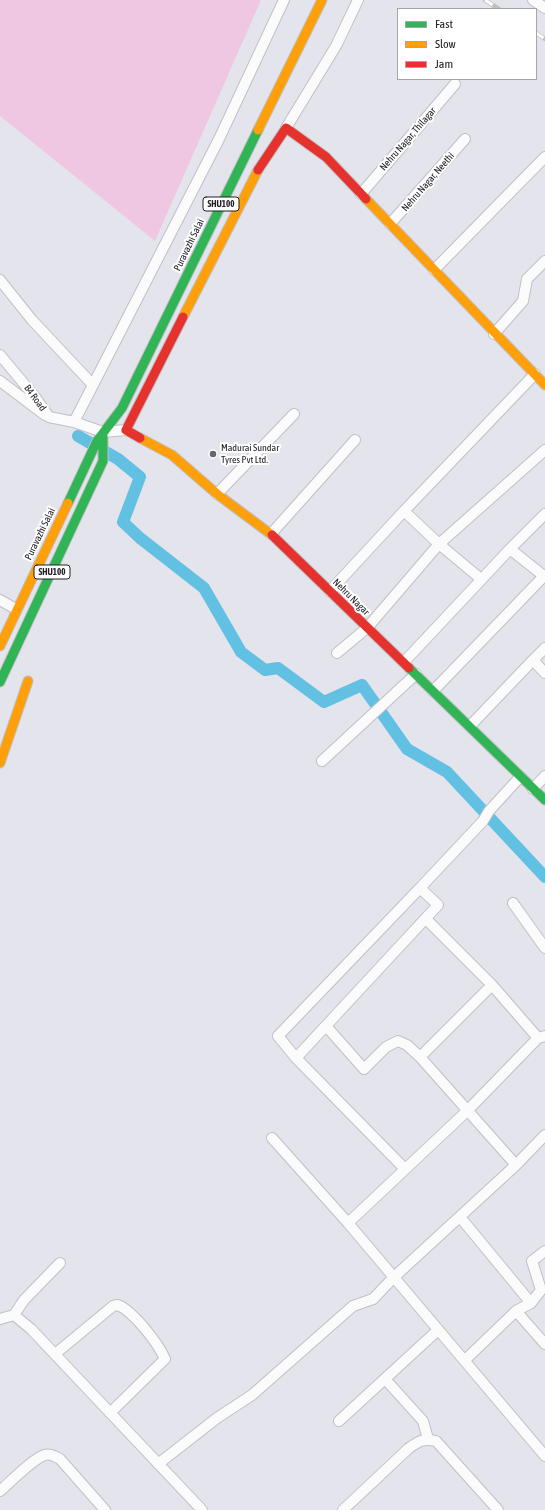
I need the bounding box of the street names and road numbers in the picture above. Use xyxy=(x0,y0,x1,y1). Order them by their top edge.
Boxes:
street label: Nehru Nagar, Thilagar xyxy=(377,105,439,173)
street label: Nehru Nagar, Neethi xyxy=(399,150,457,214)
road number: SHU100 xyxy=(203,197,239,211)
street label: Puravazhi Salai xyxy=(171,217,207,273)
street label: B4 Road xyxy=(21,382,49,414)
street label: Puravazhi Salai xyxy=(22,506,58,562)
road number: SHU100 xyxy=(34,565,70,579)
street label: Nehru Nagar xyxy=(330,576,372,618)

